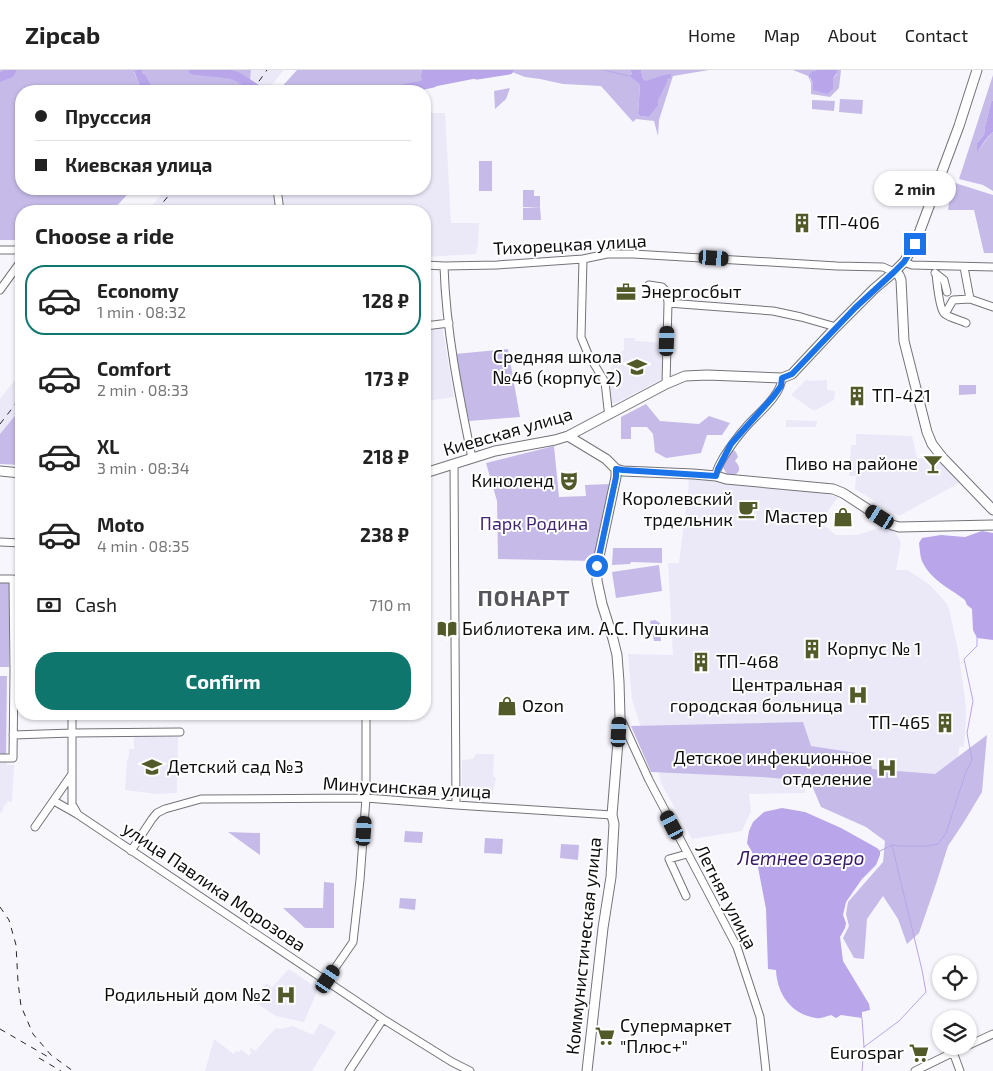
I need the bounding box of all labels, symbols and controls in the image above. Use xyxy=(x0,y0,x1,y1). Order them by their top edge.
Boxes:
text: Zipcab xyxy=(25,20,100,49)
text: Home xyxy=(688,24,736,46)
text: Map xyxy=(764,24,800,46)
text: About xyxy=(828,24,877,46)
text: Contact xyxy=(905,24,968,46)
text: Прусссия xyxy=(65,105,151,128)
text: Киевская улица xyxy=(65,153,212,176)
callout: 2 min xyxy=(874,171,956,206)
text: 2 min xyxy=(895,179,935,198)
place label: ТП-406 xyxy=(817,211,880,233)
building icon: ТП-406 xyxy=(791,212,813,234)
text: Choose a ride xyxy=(35,222,174,248)
street label: Тихорецкая улица xyxy=(493,229,647,259)
route end xyxy=(904,233,926,255)
car xyxy=(698,249,729,267)
icon: car xyxy=(37,278,82,323)
text: Economy xyxy=(97,279,179,302)
place label: Энергосбыт xyxy=(641,280,742,302)
office icon: Энергосбыт xyxy=(615,281,637,303)
text: 128 ₽ xyxy=(363,289,409,312)
text: 1 min · 08:32 xyxy=(97,302,186,321)
car xyxy=(658,326,675,356)
place label: Средняя школа №46 (корпус 2) xyxy=(492,345,622,388)
icon: car xyxy=(37,356,82,401)
school or university icon: Средняя школа №46 (корпус 2) xyxy=(626,356,648,378)
text: Comfort xyxy=(97,357,171,380)
text: 173 ₽ xyxy=(365,367,409,390)
text: 2 min · 08:33 xyxy=(97,380,189,399)
place label: ТП-421 xyxy=(872,384,931,406)
building icon: ТП-421 xyxy=(846,385,868,407)
street label: Киевская улица xyxy=(441,402,575,460)
icon: car xyxy=(37,434,82,479)
text: XL xyxy=(97,435,119,458)
text: 218 ₽ xyxy=(363,445,409,468)
place label: Пиво на районе xyxy=(785,452,918,474)
bar icon: Пиво на районе xyxy=(922,453,944,475)
text: 3 min · 08:34 xyxy=(97,458,190,477)
place label: Киноленд xyxy=(471,469,554,491)
theatre icon: Киноленд xyxy=(558,470,580,492)
place label: Королевский трдельник xyxy=(622,487,733,530)
cafe icon: Королевский трдельник xyxy=(737,498,759,520)
car xyxy=(863,503,896,531)
place label: Мастер xyxy=(765,505,828,527)
shop icon: Мастер xyxy=(832,506,854,528)
icon: car xyxy=(37,512,82,557)
park label: Парк Родина xyxy=(480,512,588,534)
text: Moto xyxy=(97,513,145,536)
text: 238 ₽ xyxy=(360,523,409,546)
text: 4 min · 08:35 xyxy=(97,536,189,555)
route start xyxy=(586,555,608,577)
district label: ПОНАРТ xyxy=(478,584,570,610)
icon: cash xyxy=(35,591,63,619)
text: Cash xyxy=(75,593,117,616)
text: 710 m xyxy=(369,595,411,614)
place label: Библиотека им. А.С. Пушкина xyxy=(462,617,709,639)
library icon: Библиотека им. А.С. Пушкина xyxy=(436,618,458,640)
place label: Корпус № 1 xyxy=(827,637,922,659)
building icon: Корпус № 1 xyxy=(801,638,823,660)
place label: ТП-468 xyxy=(716,650,779,672)
building icon: ТП-468 xyxy=(690,651,712,673)
button: Confirm xyxy=(35,652,411,710)
place label: Центральная городская больница xyxy=(670,673,843,716)
hospital icon: Центральная городская больница xyxy=(847,684,869,706)
place label: Ozon xyxy=(522,694,564,716)
shop icon: Ozon xyxy=(496,695,518,717)
place label: ТП-465 xyxy=(868,711,930,733)
building icon: ТП-465 xyxy=(934,712,956,734)
car xyxy=(610,717,627,747)
place label: Детское инфекционное отделение xyxy=(673,746,872,789)
place label: Детский сад №3 xyxy=(167,755,304,777)
school or university icon: Детский сад №3 xyxy=(141,756,163,778)
hospital icon: Детское инфекционное отделение xyxy=(876,757,898,779)
street label: Минусинская улица xyxy=(322,772,492,802)
car xyxy=(658,808,685,842)
car xyxy=(355,816,372,846)
street label: улица Павлика Морозова xyxy=(119,817,310,956)
street label: Коммунистическая улица xyxy=(561,836,605,1056)
street label: Летняя улица xyxy=(691,841,763,952)
water label: Летнее озеро xyxy=(737,846,864,869)
map controls xyxy=(932,955,977,1055)
button: locate xyxy=(932,955,977,1000)
car xyxy=(313,962,342,996)
place label: Родильный дом №2 xyxy=(104,983,271,1005)
hospital icon: Родильный дом №2 xyxy=(275,984,297,1006)
button: layers xyxy=(932,1010,977,1055)
place label: Супермаркет "Плюс+" xyxy=(620,1014,732,1057)
supermarket icon: Супермаркет "Плюс+" xyxy=(594,1025,616,1047)
place label: Eurospar xyxy=(830,1041,904,1063)
supermarket icon: Eurospar xyxy=(908,1042,930,1064)

